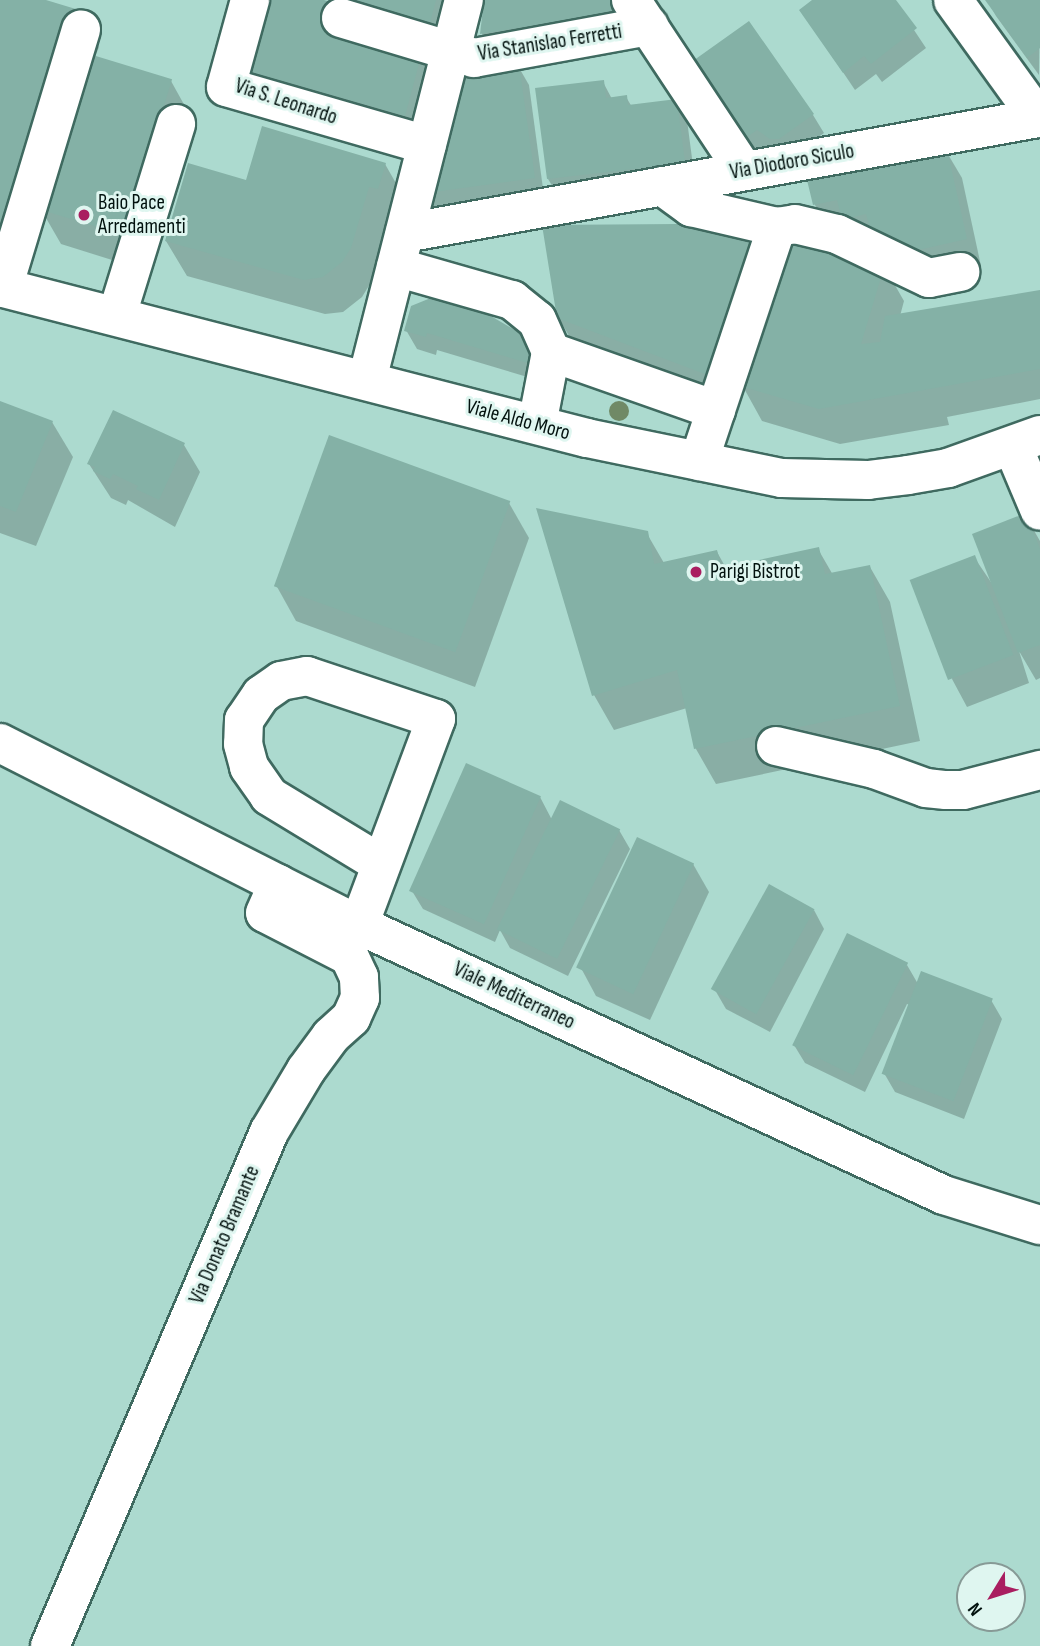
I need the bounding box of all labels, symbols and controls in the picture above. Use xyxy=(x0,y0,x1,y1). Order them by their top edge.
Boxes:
street label: Via Stanislao Ferretti xyxy=(476,19,624,67)
street label: Via S. Leonardo xyxy=(232,74,340,130)
street label: Via Diodoro Siculo xyxy=(728,139,856,185)
place label: Baio Pace Arredamenti xyxy=(98,190,186,240)
marker: Baio Pace Arredamenti xyxy=(76,207,92,223)
street label: Viale Aldo Moro xyxy=(463,394,573,446)
place label: Parigi Bistrot xyxy=(710,559,800,585)
marker: Parigi Bistrot xyxy=(688,564,704,580)
street label: Viale Mediterraneo xyxy=(449,957,579,1035)
street label: Via Donato Bramante xyxy=(185,1162,265,1308)
north arrow xyxy=(956,1562,1026,1632)
text: N xyxy=(963,1598,988,1620)

